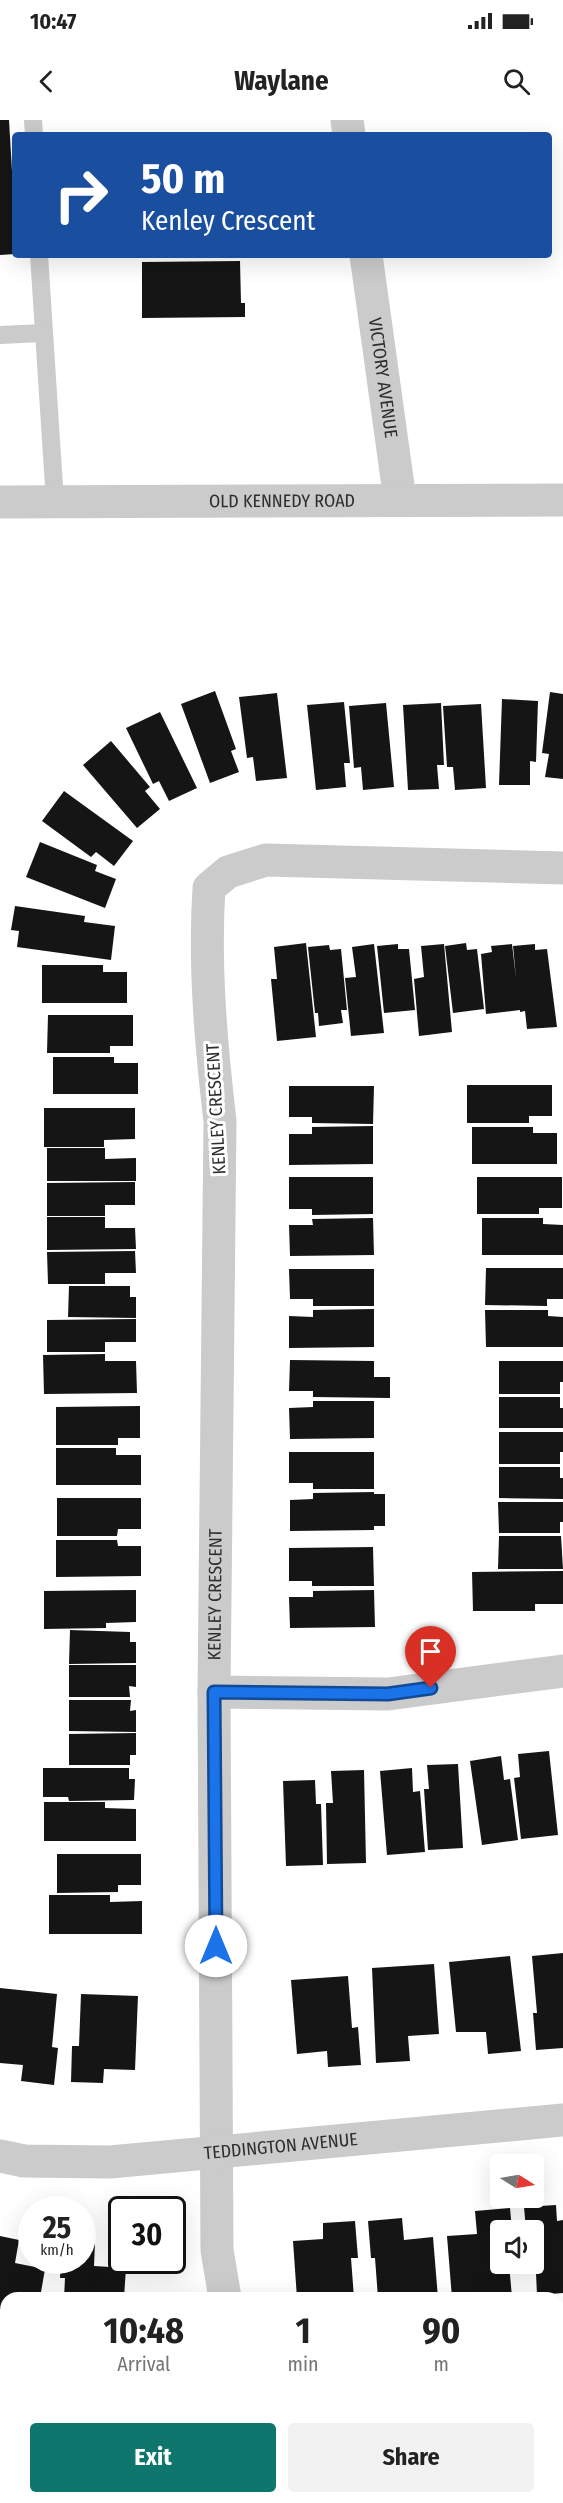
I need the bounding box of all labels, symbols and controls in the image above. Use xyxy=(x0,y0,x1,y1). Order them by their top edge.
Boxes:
text: 10:47 xyxy=(30,8,76,35)
icon: back xyxy=(30,65,63,98)
text: Waylane xyxy=(234,65,329,97)
icon: search xyxy=(500,65,533,98)
text: 50 m xyxy=(141,154,225,204)
icon: right xyxy=(42,156,120,234)
text: Kenley Crescent xyxy=(141,205,315,237)
street label: VICTORY AVENUE xyxy=(364,316,402,439)
street label: OLD KENNEDY ROAD xyxy=(209,490,355,512)
street label: KENLEY CRESCENT xyxy=(202,1042,230,1175)
street label: KENLEY CRESCENT xyxy=(203,1528,227,1661)
pin xyxy=(405,1626,456,1688)
icon: arrive xyxy=(414,1635,447,1668)
position arrow xyxy=(184,1914,248,1978)
street label: TEDDINGTON AVENUE xyxy=(203,2128,359,2164)
north arrow xyxy=(490,2154,544,2208)
map controls xyxy=(490,2154,544,2274)
speed limit sign: 30 xyxy=(108,2196,186,2274)
text: 25 xyxy=(43,2210,71,2246)
button: sound xyxy=(490,2220,544,2274)
text: km/h xyxy=(40,2241,74,2259)
text: 10:48 xyxy=(104,2309,184,2353)
text: 1 xyxy=(295,2309,311,2353)
text: 90 xyxy=(422,2309,460,2353)
text: Arrival xyxy=(117,2352,170,2376)
text: min xyxy=(288,2352,319,2376)
text: m xyxy=(434,2352,449,2376)
button: Exit xyxy=(30,2423,276,2492)
button: Share xyxy=(288,2423,534,2492)

